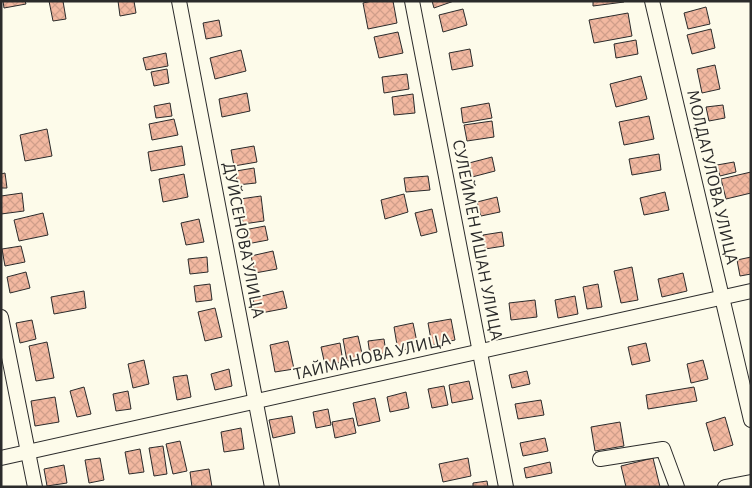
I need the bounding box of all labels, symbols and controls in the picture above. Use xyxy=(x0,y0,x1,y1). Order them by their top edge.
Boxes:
street label: МОЛДАГУЛОВА УЛИЦА xyxy=(683,88,741,267)
street label: СУЛЕЙМЕН ИШАН УЛИЦА xyxy=(449,138,507,343)
street label: ДУЙСЕНОВА УЛИЦА xyxy=(219,160,269,320)
street label: ТАЙМАНОВА УЛИЦА xyxy=(292,328,453,384)

